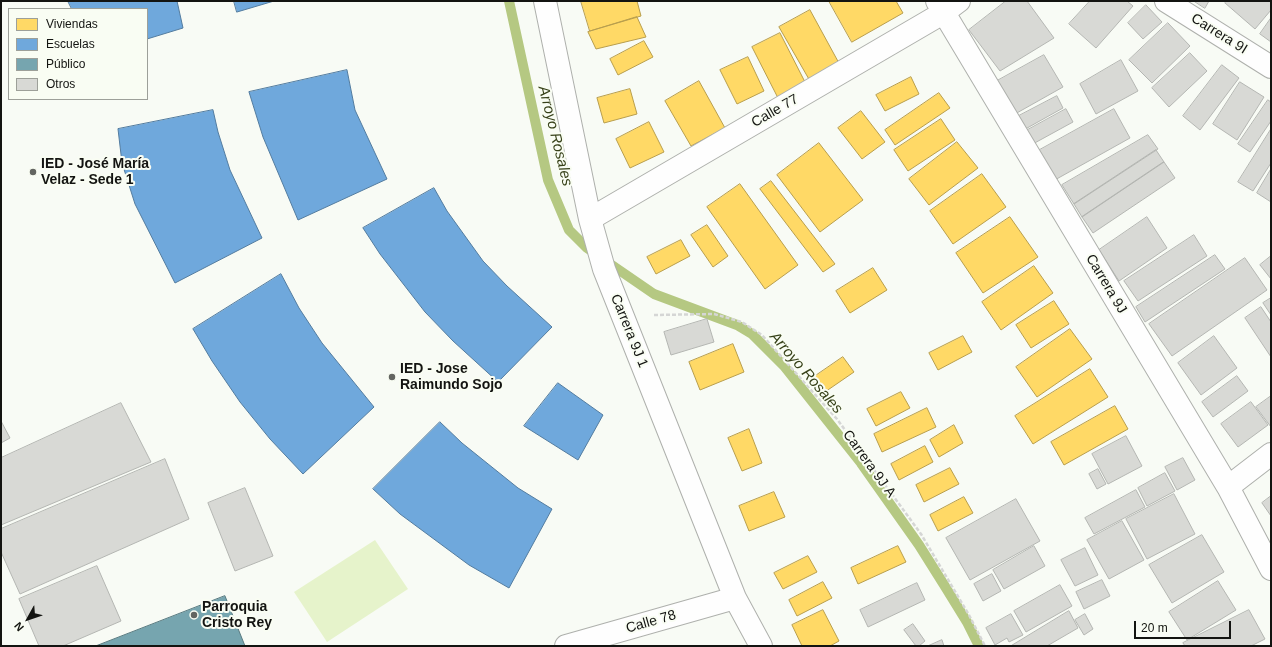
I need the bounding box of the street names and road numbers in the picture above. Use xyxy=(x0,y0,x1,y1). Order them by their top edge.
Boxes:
street label: Carrera 9I xyxy=(1188,10,1250,58)
street label: Calle 77 xyxy=(749,91,801,131)
street label: Carrera 9J xyxy=(1082,251,1130,317)
street label: Carrera 9J 1 xyxy=(607,292,651,370)
street label: Carrera 9J A xyxy=(839,427,899,501)
street label: Calle 78 xyxy=(624,607,678,637)

